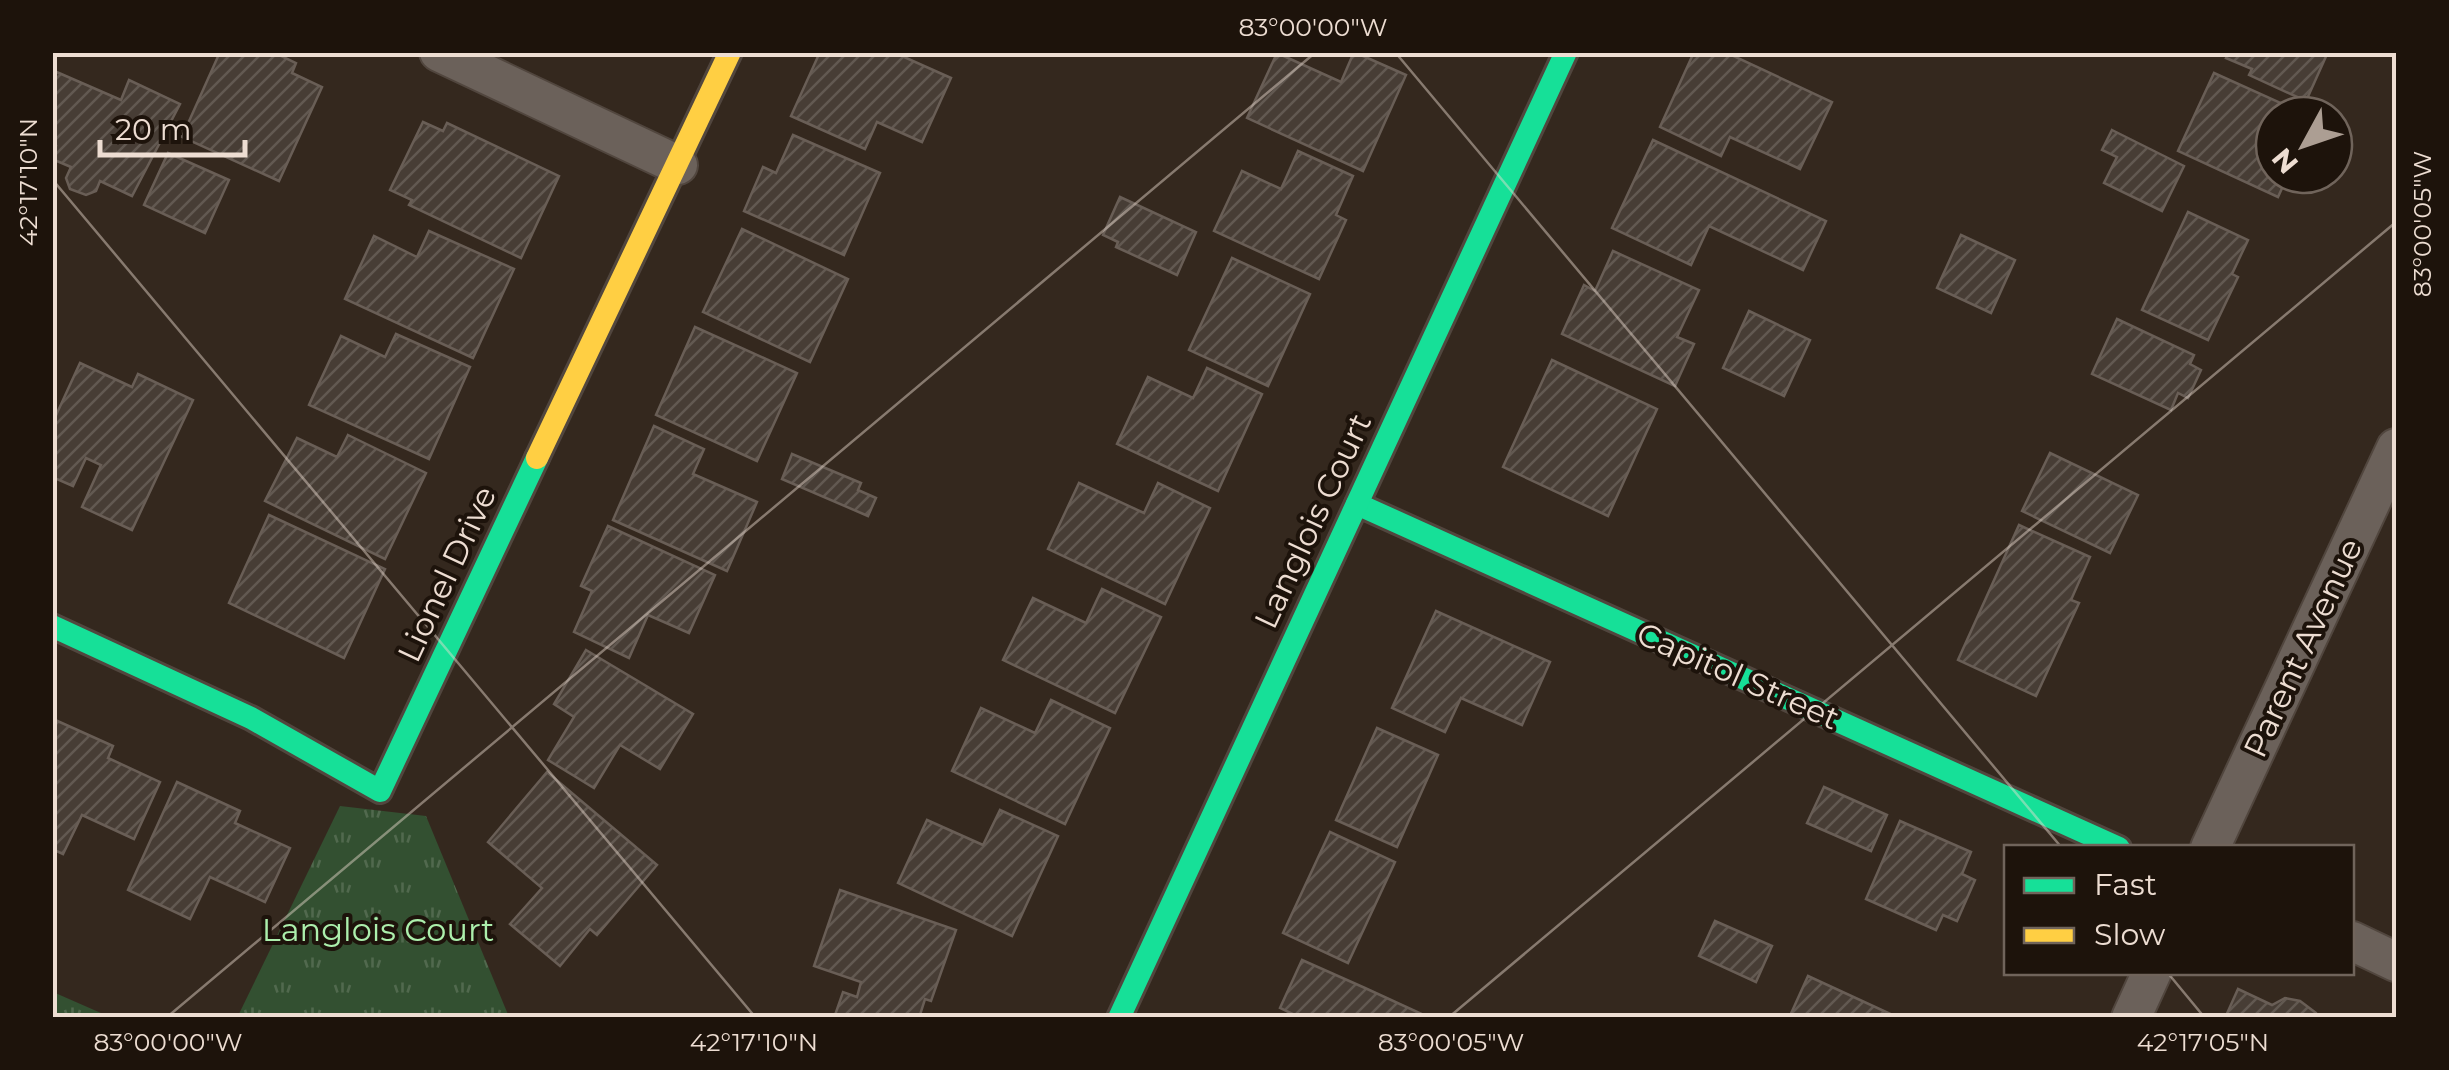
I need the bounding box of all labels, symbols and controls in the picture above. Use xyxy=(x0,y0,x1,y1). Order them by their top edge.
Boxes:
text: 83°00'00"W xyxy=(1238,12,1388,42)
scale bar xyxy=(100,95,245,157)
north arrow xyxy=(2254,95,2354,195)
text: 20 m xyxy=(115,111,192,148)
text: 42°17'10"N xyxy=(13,118,43,246)
text: N xyxy=(2265,141,2305,181)
text: 83°00'05"W xyxy=(2407,151,2437,297)
street label: Langlois Court xyxy=(1246,407,1379,634)
street label: Lionel Drive xyxy=(389,480,504,668)
street label: Parent Avenue xyxy=(2235,532,2370,763)
street label: Capitol Street xyxy=(1631,613,1846,738)
legend xyxy=(2004,845,2354,975)
text: Fast xyxy=(2094,866,2157,903)
park label: Langlois Court xyxy=(262,910,494,949)
text: Slow xyxy=(2094,916,2166,953)
text: 83°00'00"W xyxy=(93,1027,243,1057)
text: 42°17'10"N xyxy=(690,1027,818,1057)
text: 83°00'05"W xyxy=(1378,1027,1524,1057)
text: 42°17'05"N xyxy=(2137,1027,2269,1057)

